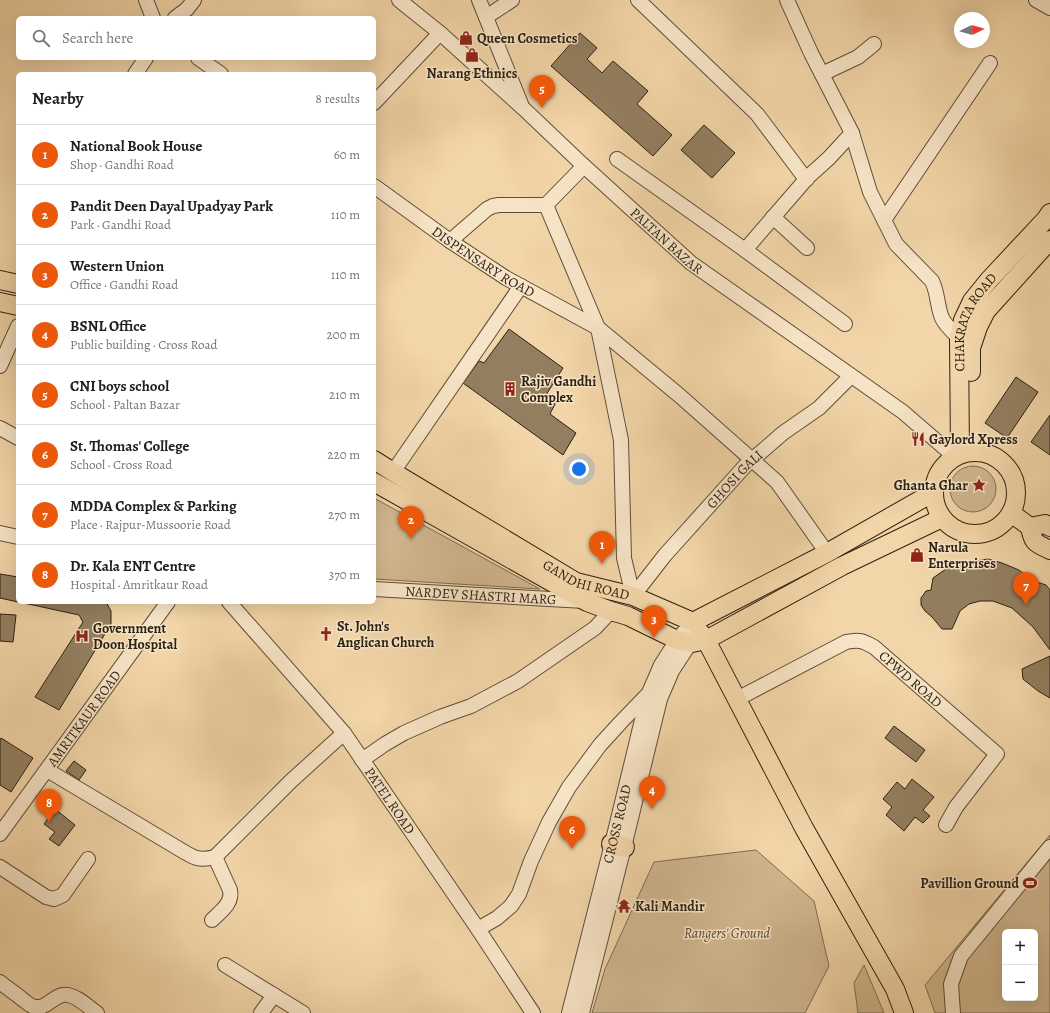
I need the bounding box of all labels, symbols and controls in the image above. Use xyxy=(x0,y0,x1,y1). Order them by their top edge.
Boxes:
north arrow xyxy=(954,12,990,48)
search box xyxy=(16,16,376,60)
icon: search xyxy=(30,27,52,49)
text: Search here xyxy=(62,28,133,48)
place label: Queen Cosmetics xyxy=(477,29,578,48)
shop icon: Queen Cosmetics xyxy=(458,30,474,46)
shop icon: Narang Ethnics xyxy=(464,47,480,63)
place label: Narang Ethnics xyxy=(427,64,518,83)
pin: 5 xyxy=(529,75,555,108)
text: Nearby xyxy=(32,87,83,110)
text: 8 results xyxy=(316,90,360,107)
text: National Book House xyxy=(70,136,202,156)
text: 1 xyxy=(43,146,47,163)
text: 60 m xyxy=(334,146,360,163)
text: Shop · Gandhi Road xyxy=(70,156,174,173)
text: Pandit Deen Dayal Upadyay Park xyxy=(70,196,273,216)
street label: PALTAN BAZAR xyxy=(626,203,707,279)
text: 2 xyxy=(42,206,48,223)
text: 110 m xyxy=(331,206,360,223)
text: Park · Gandhi Road xyxy=(70,216,171,233)
street label: DISPENSARY ROAD xyxy=(428,222,538,302)
text: Western Union xyxy=(70,256,164,276)
text: 3 xyxy=(42,266,48,283)
text: 110 m xyxy=(331,266,360,283)
street label: CHAKRATA ROAD xyxy=(950,269,1001,372)
text: Office · Gandhi Road xyxy=(70,276,178,293)
text: BSNL Office xyxy=(70,316,146,336)
text: 4 xyxy=(42,326,48,343)
text: 200 m xyxy=(327,326,360,343)
text: Public building · Cross Road xyxy=(70,336,218,353)
place label: Rajiv Gandhi Complex xyxy=(521,372,596,407)
text: CNI boys school xyxy=(70,376,169,396)
building icon: Rajiv Gandhi Complex xyxy=(502,381,518,397)
text: 5 xyxy=(42,386,48,403)
text: 210 m xyxy=(329,386,360,403)
text: School · Paltan Bazar xyxy=(70,396,180,413)
place label: Gaylord Xpress xyxy=(929,430,1018,449)
restaurant icon: Gaylord Xpress xyxy=(910,431,926,447)
text: St. Thomas' College xyxy=(70,436,189,456)
text: 6 xyxy=(42,446,48,463)
text: 220 m xyxy=(327,446,360,463)
street label: GHOSI GALI xyxy=(702,446,767,513)
text: School · Cross Road xyxy=(70,456,172,473)
your location xyxy=(569,459,589,479)
place label: Ghanta Ghar xyxy=(894,476,968,495)
place icon: Ghanta Ghar xyxy=(971,477,987,493)
text: MDDA Complex & Parking xyxy=(70,496,237,516)
text: 7 xyxy=(42,506,48,523)
text: 270 m xyxy=(328,506,360,523)
pin: 2 xyxy=(398,506,424,539)
text: Place · Rajpur-Mussoorie Road xyxy=(70,516,231,533)
pin: 1 xyxy=(589,531,615,564)
place label: Narula Enterprises xyxy=(928,538,996,573)
shop icon: Narula Enterprises xyxy=(909,547,925,563)
street label: GANDHI ROAD xyxy=(539,555,632,605)
text: Dr. Kala ENT Centre xyxy=(70,556,196,576)
text: 8 xyxy=(42,566,48,583)
text: 370 m xyxy=(329,566,360,583)
pin: 7 xyxy=(1013,572,1039,605)
text: Hospital · Amritkaur Road xyxy=(70,576,208,593)
street label: NARDEV SHASTRI MARG xyxy=(405,582,557,609)
pin: 3 xyxy=(641,605,667,638)
place label: St. John's Anglican Church xyxy=(336,617,435,652)
place label: Government Doon Hospital xyxy=(93,619,178,654)
church icon: St. John's Anglican Church xyxy=(318,626,334,642)
hospital icon: Government Doon Hospital xyxy=(74,628,90,644)
street label: CPWD ROAD xyxy=(875,646,946,712)
street label: AMRITKAUR ROAD xyxy=(42,666,126,771)
street label: PATEL ROAD xyxy=(360,764,419,838)
pin: 4 xyxy=(639,776,665,809)
street label: CROSS ROAD xyxy=(598,783,636,866)
pin: 8 xyxy=(36,789,62,822)
pin: 6 xyxy=(559,816,585,849)
place label: Pavillion Ground xyxy=(920,874,1019,893)
sports icon: Pavillion Ground xyxy=(1022,875,1038,891)
place label: Kali Mandir xyxy=(635,897,705,916)
temple icon: Kali Mandir xyxy=(616,898,632,914)
park label: Rangers' Ground xyxy=(684,924,771,943)
map controls xyxy=(1002,929,1038,1001)
button: + xyxy=(1002,929,1038,965)
button: − xyxy=(1002,965,1038,1001)

